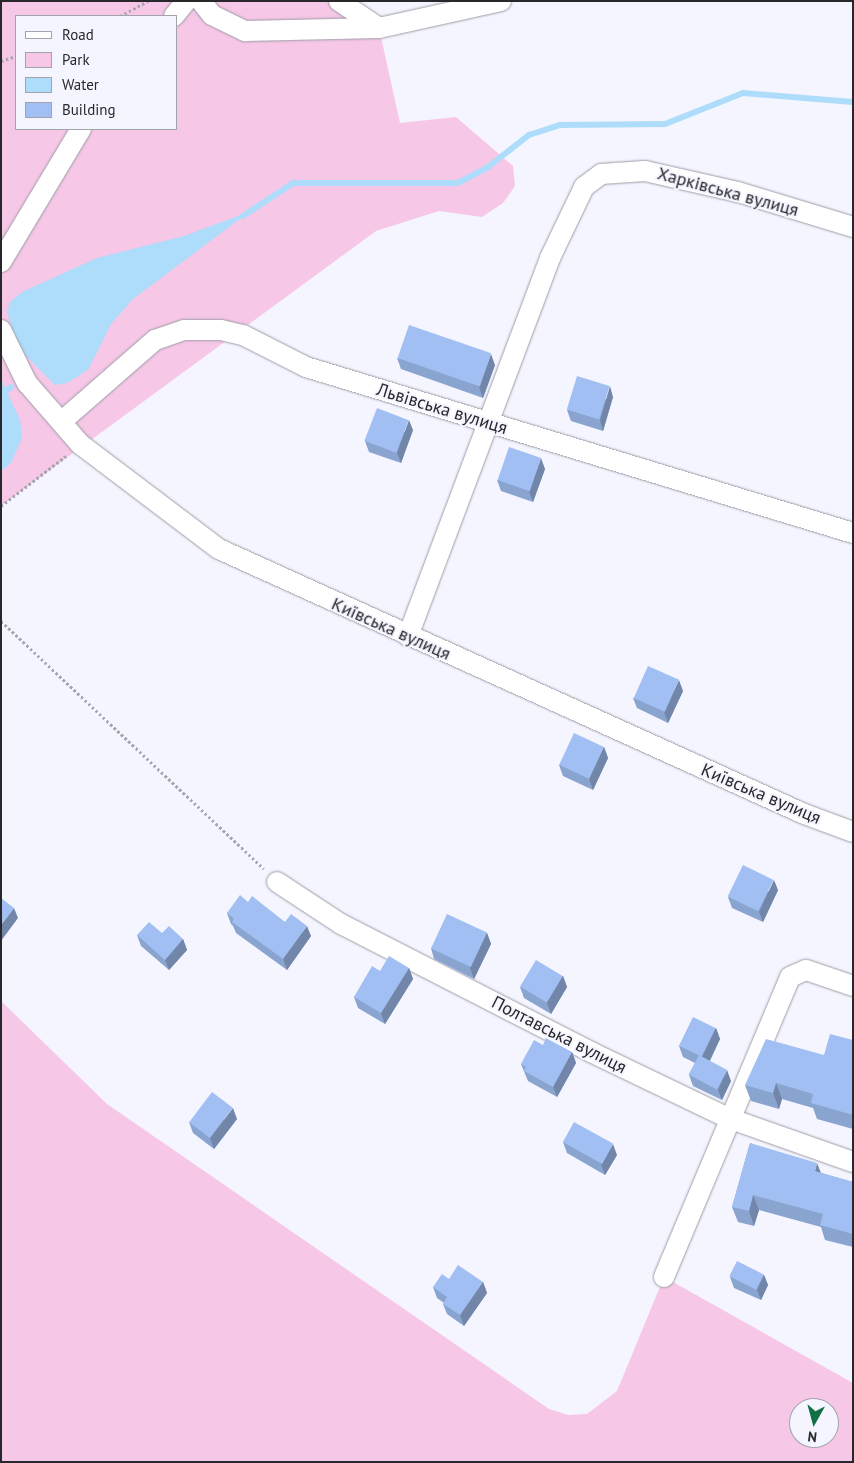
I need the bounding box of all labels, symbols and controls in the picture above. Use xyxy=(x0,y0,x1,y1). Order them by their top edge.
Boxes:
legend xyxy=(15,15,178,130)
text: Road xyxy=(62,25,94,44)
text: Park xyxy=(62,50,90,69)
text: Water xyxy=(62,75,99,94)
text: Building xyxy=(62,100,116,119)
street label: Харківська вулиця xyxy=(655,163,801,221)
street label: Львівська вулиця xyxy=(374,379,510,439)
street label: Київська вулиця xyxy=(328,593,454,665)
street label: Київська вулиця xyxy=(698,759,824,829)
street label: Полтавська вулиця xyxy=(488,992,630,1078)
north arrow xyxy=(789,1398,839,1448)
text: N xyxy=(807,1427,818,1446)

